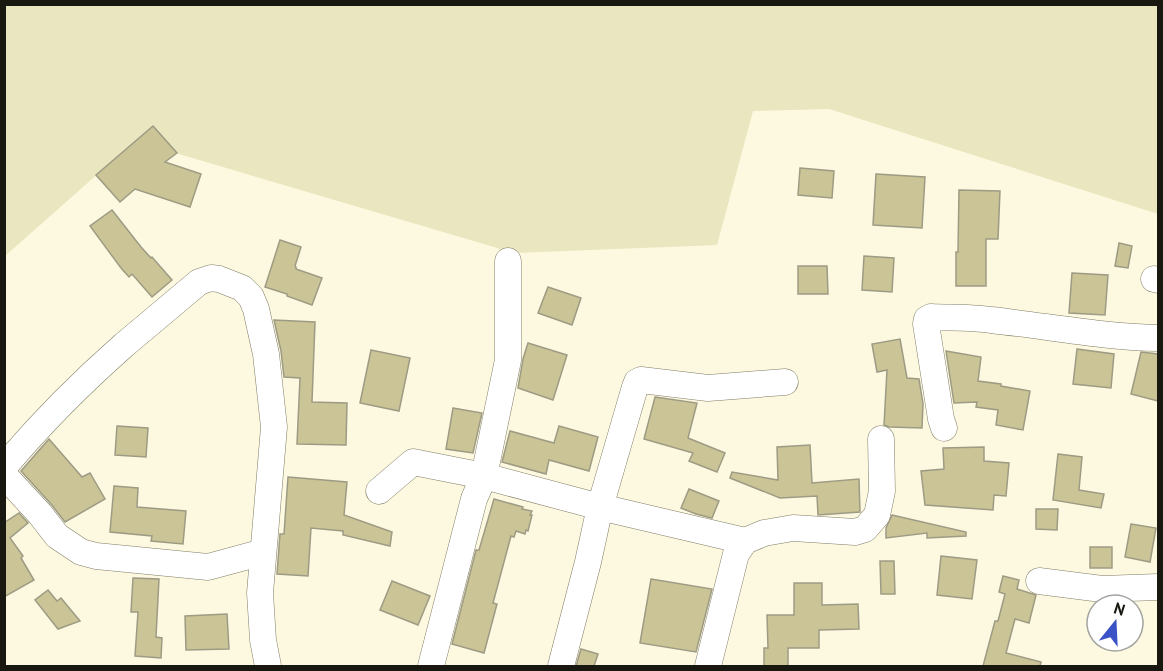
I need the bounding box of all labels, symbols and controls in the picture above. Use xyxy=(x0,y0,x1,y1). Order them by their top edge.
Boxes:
north arrow xyxy=(1085,593,1145,653)
text: N xyxy=(1112,598,1128,620)

